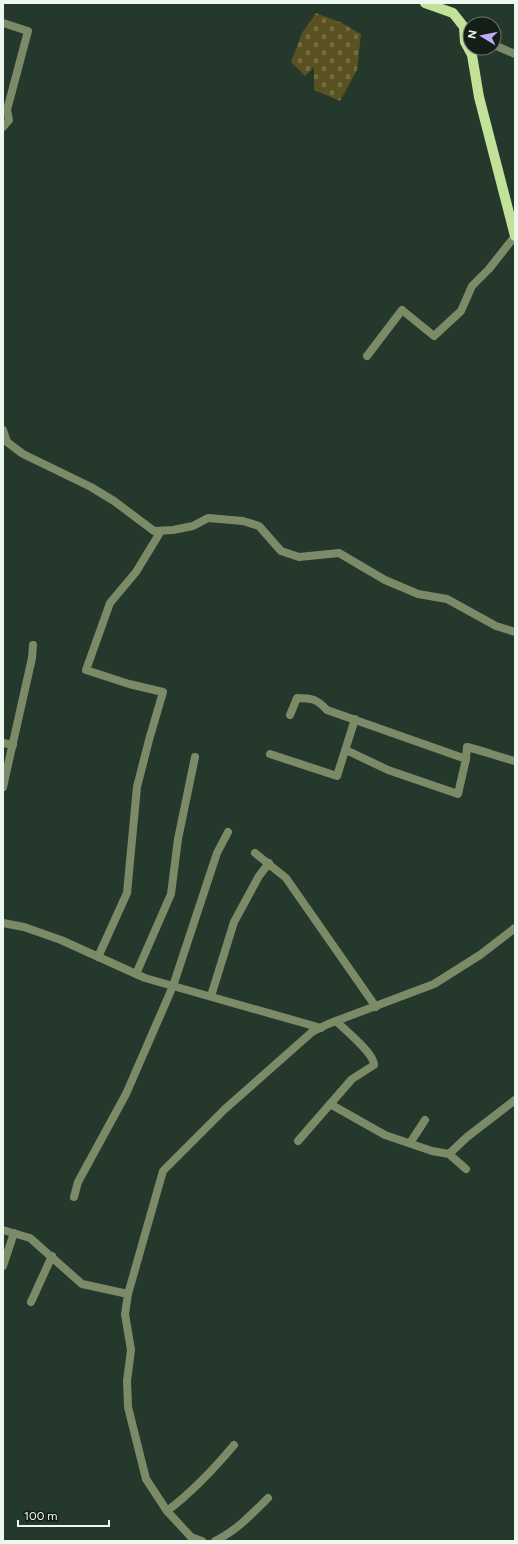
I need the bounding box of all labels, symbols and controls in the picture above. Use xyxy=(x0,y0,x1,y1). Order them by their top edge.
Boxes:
north arrow xyxy=(462,16,502,56)
text: N xyxy=(466,29,480,40)
scale bar xyxy=(18,1502,109,1528)
text: 100 m xyxy=(24,1509,58,1523)

